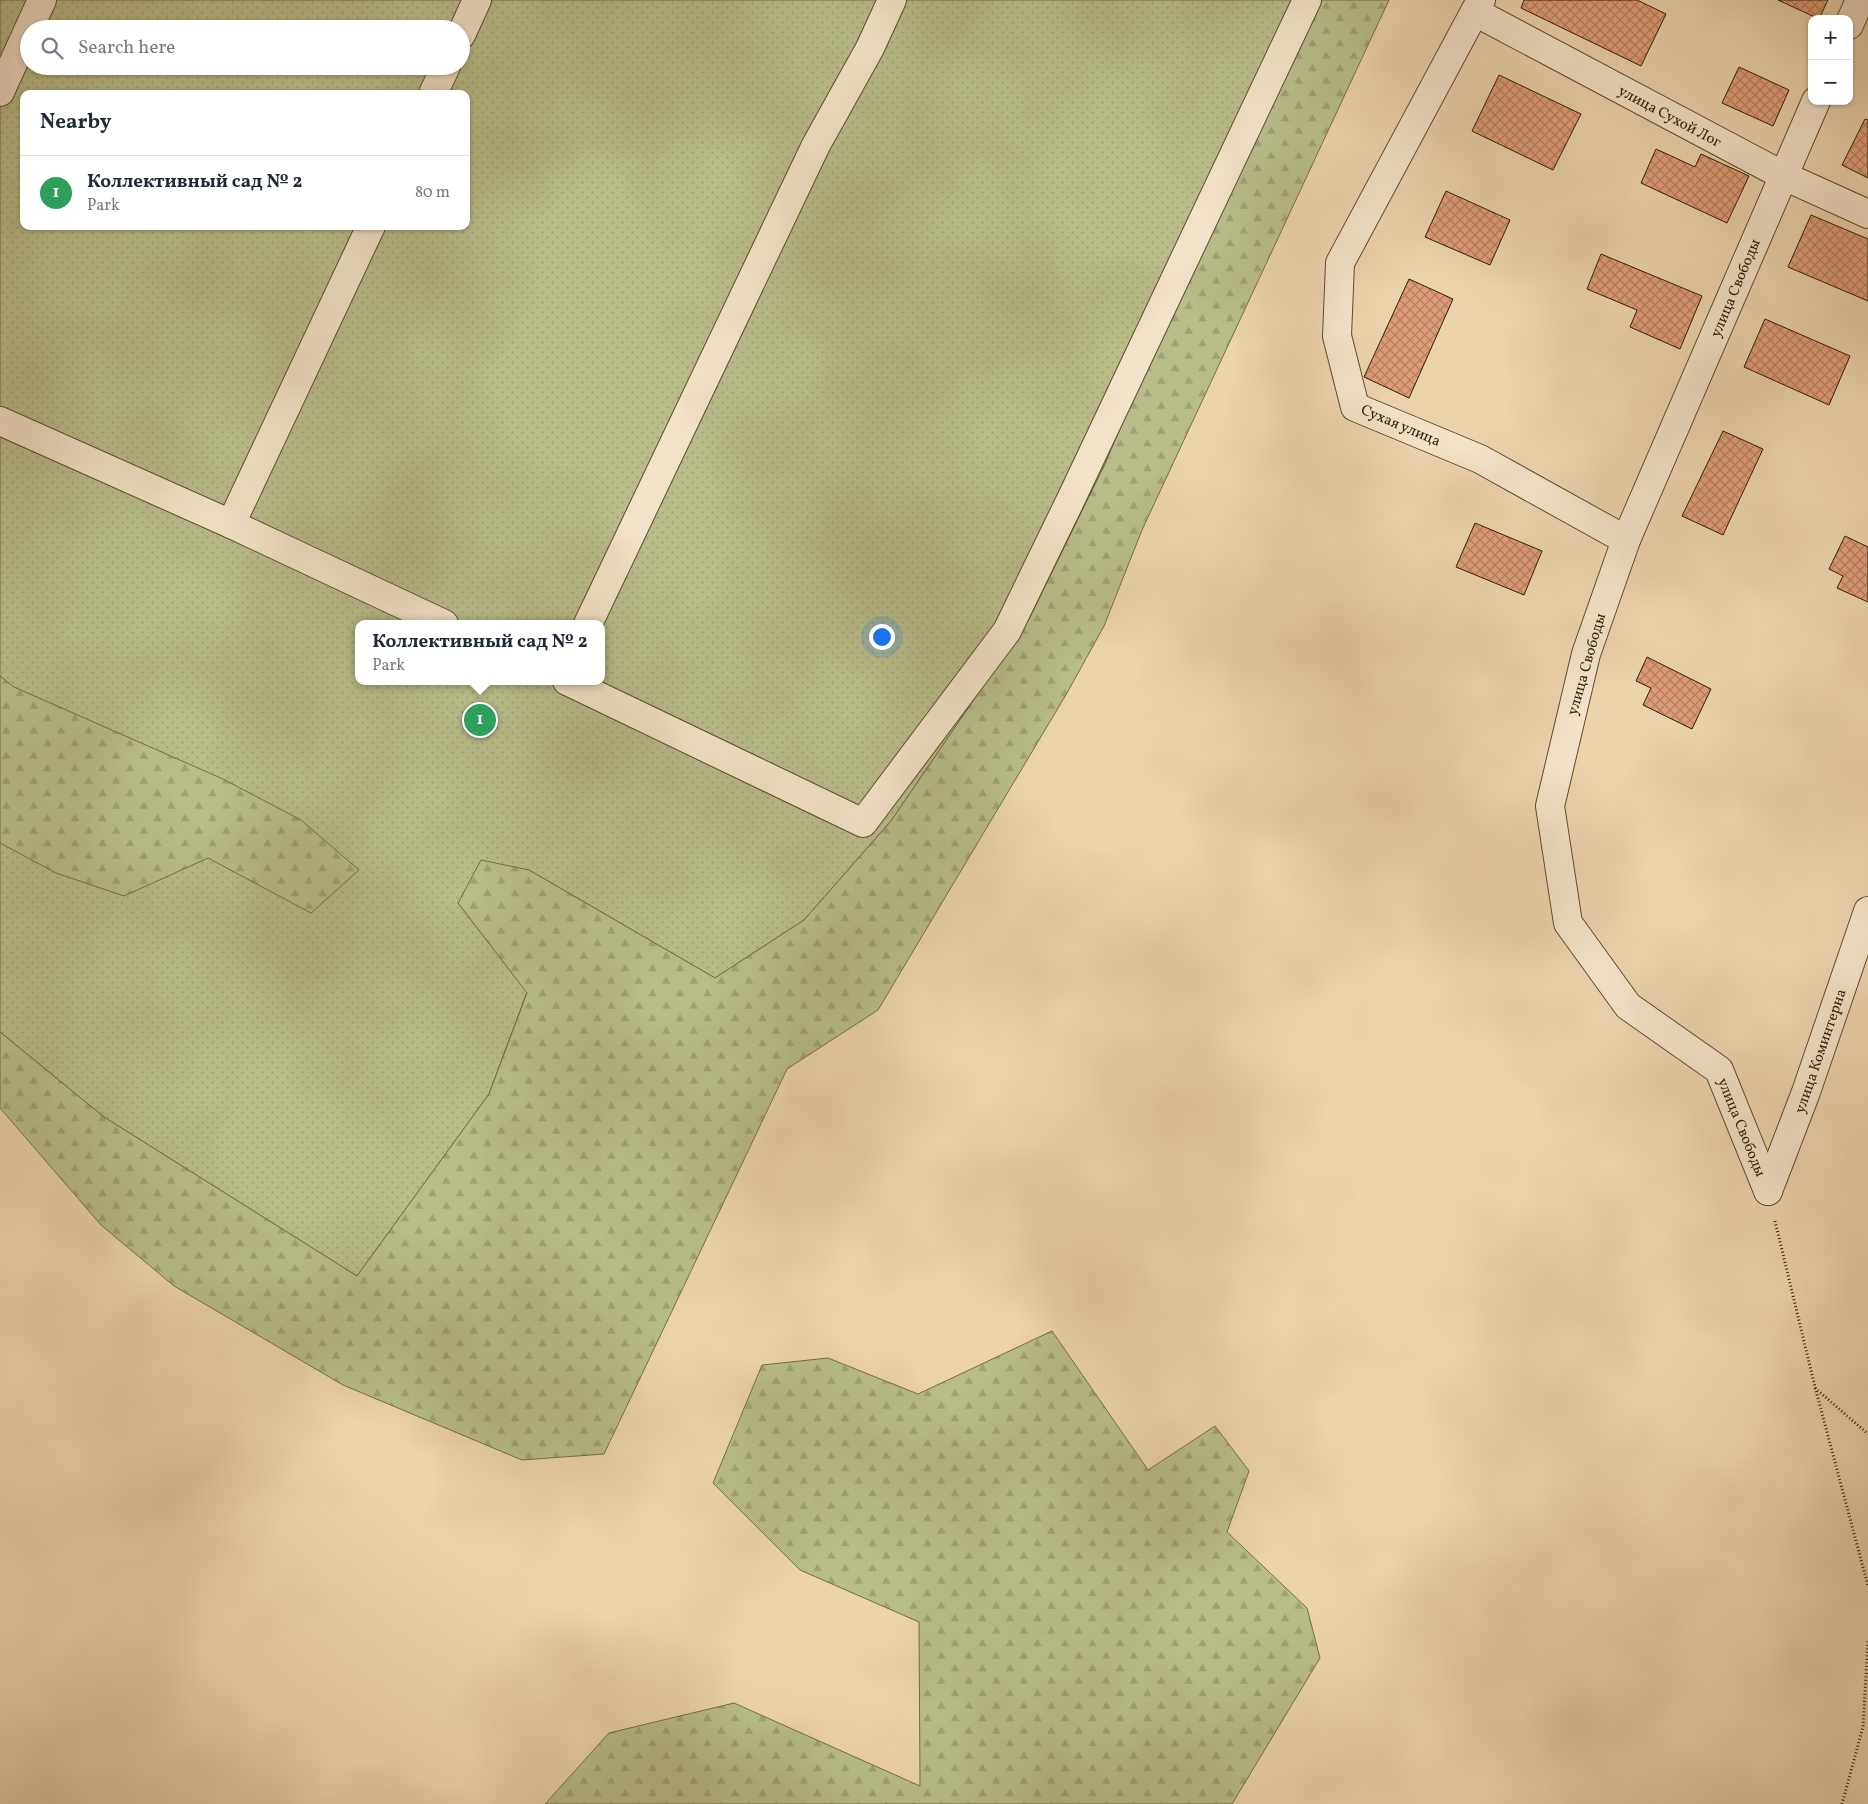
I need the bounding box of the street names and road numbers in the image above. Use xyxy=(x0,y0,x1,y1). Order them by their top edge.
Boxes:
street label: улица Сухой Лог xyxy=(1614,81,1725,154)
street label: улица Свободы xyxy=(1706,236,1767,341)
street label: Сухая улица xyxy=(1357,400,1444,453)
street label: улица Свободы xyxy=(1563,611,1612,718)
street label: улица Коминтерна xyxy=(1790,986,1853,1117)
street label: улица Свободы xyxy=(1711,1075,1770,1181)

